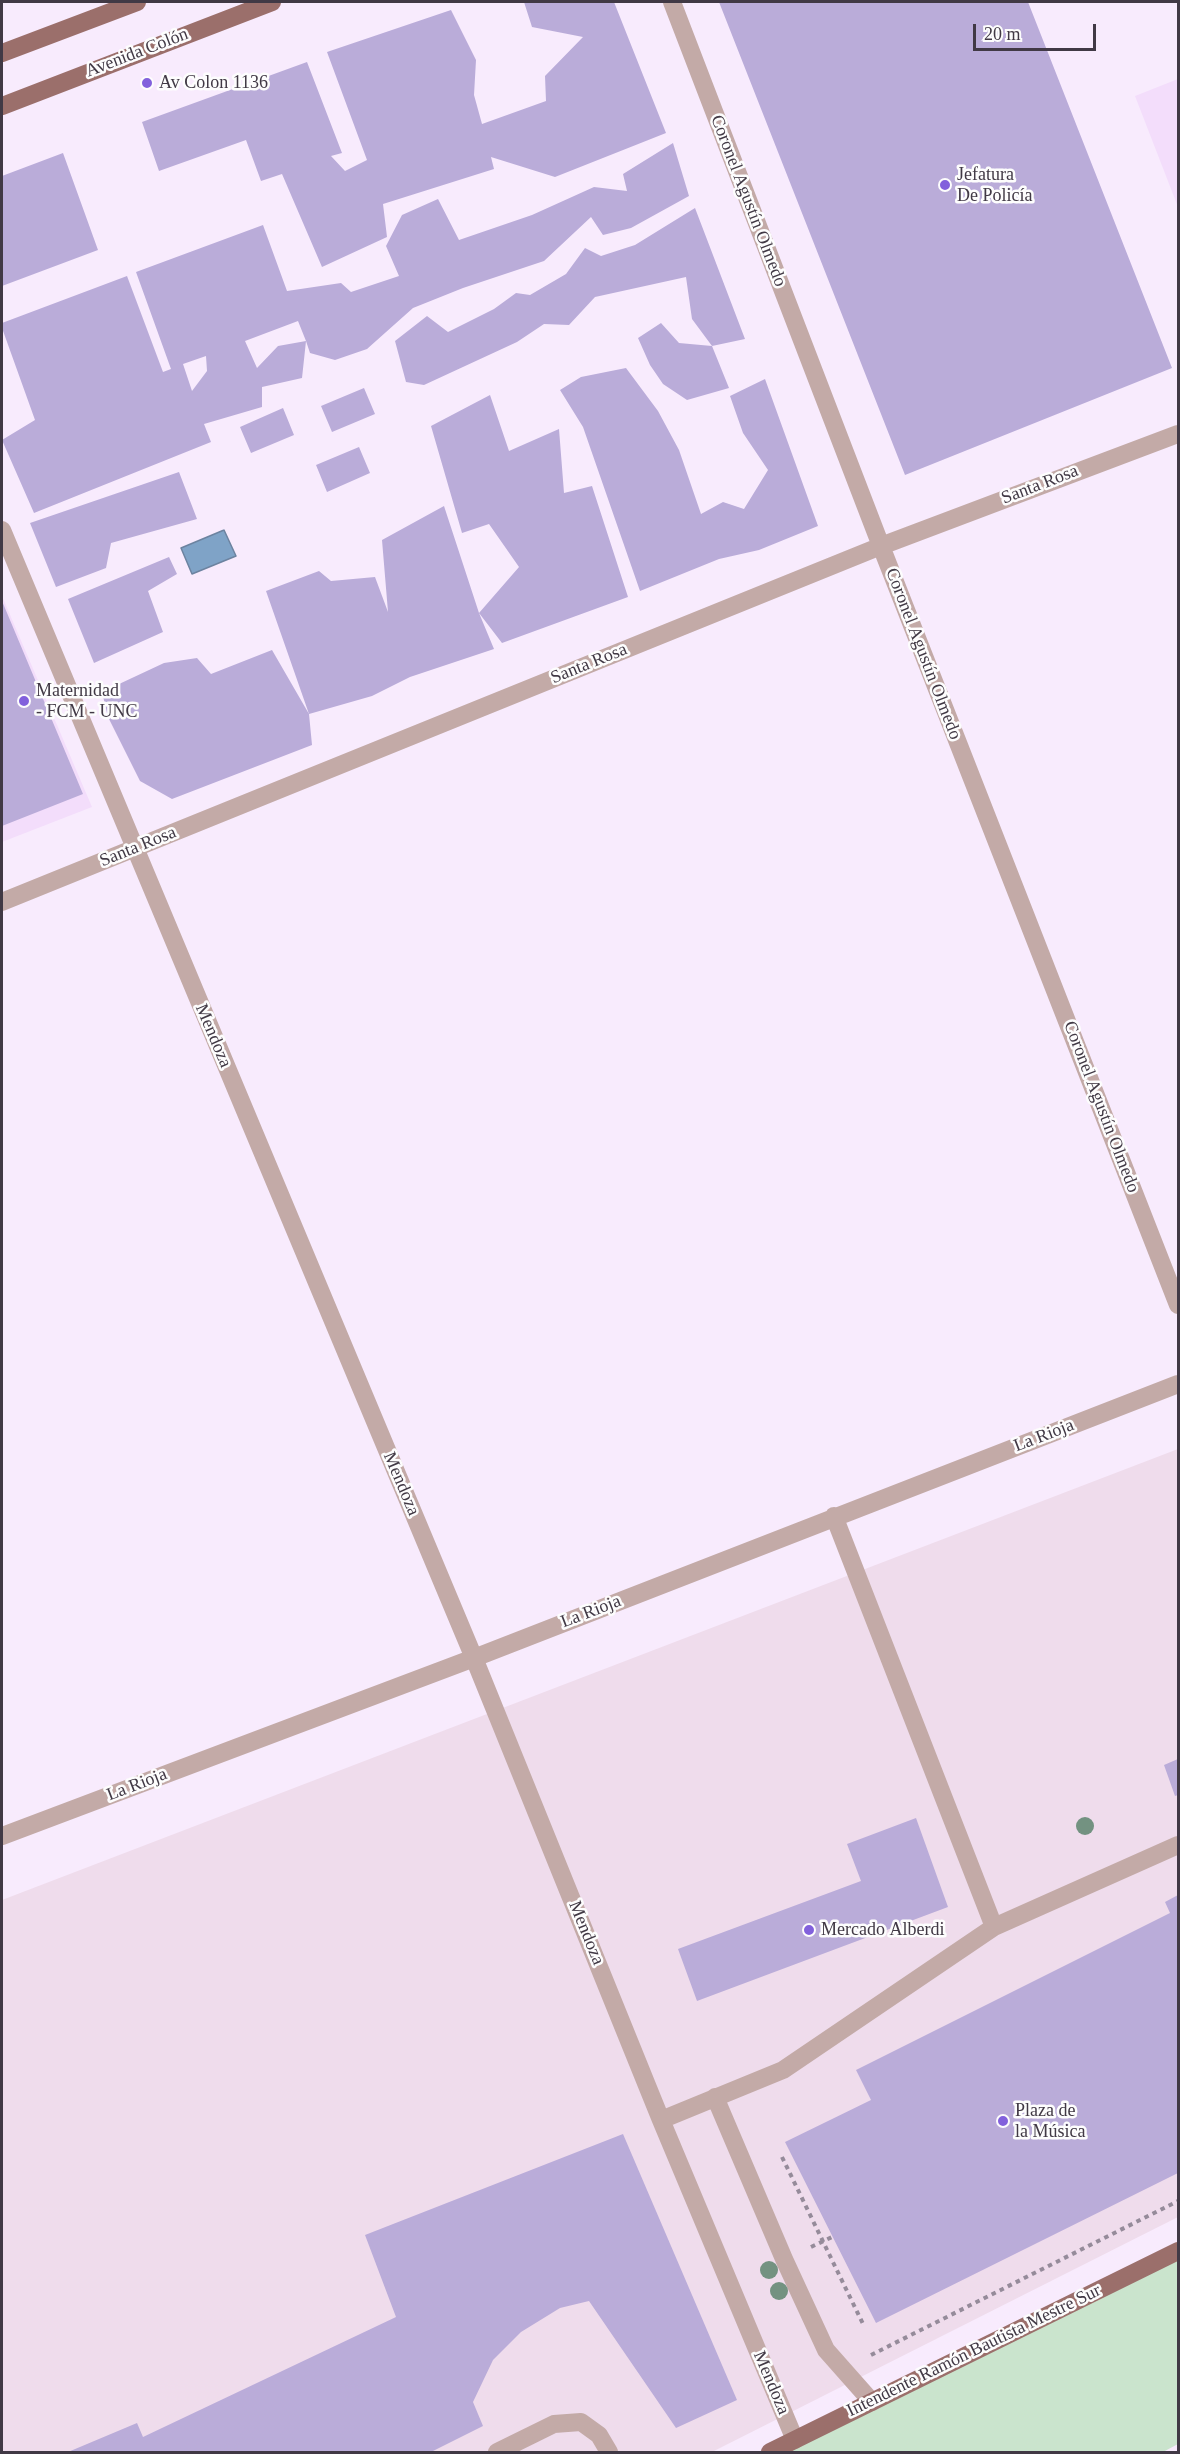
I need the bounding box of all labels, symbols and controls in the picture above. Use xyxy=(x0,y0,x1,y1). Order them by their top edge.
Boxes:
scale bar xyxy=(976,12,1099,50)
street label: Avenida Colón xyxy=(83,24,191,82)
text: 20 m xyxy=(984,24,1021,44)
place label: Av Colon 1136 xyxy=(159,72,268,94)
marker: Av Colon 1136 xyxy=(140,76,154,90)
street label: Coronel Agustín Olmedo xyxy=(705,112,791,290)
place label: Jefatura De Policía xyxy=(957,164,1032,207)
marker: Jefatura De Policía xyxy=(938,178,952,192)
street label: Santa Rosa xyxy=(999,460,1081,510)
street label: Coronel Agustín Olmedo xyxy=(880,565,966,743)
street label: Santa Rosa xyxy=(548,639,630,689)
place label: Maternidad - FCM - UNC xyxy=(36,680,138,722)
marker: Maternidad - FCM - UNC xyxy=(17,694,31,708)
street label: Santa Rosa xyxy=(97,822,179,872)
street label: Mendoza xyxy=(190,1001,236,1071)
street label: Coronel Agustín Olmedo xyxy=(1058,1018,1144,1196)
street label: La Rioja xyxy=(1011,1415,1077,1457)
street label: Mendoza xyxy=(378,1449,424,1519)
street label: La Rioja xyxy=(558,1591,624,1633)
street label: La Rioja xyxy=(104,1764,170,1806)
street label: Mendoza xyxy=(563,1898,609,1968)
place label: Mercado Alberdi xyxy=(821,1919,944,1941)
marker: Mercado Alberdi xyxy=(802,1923,816,1937)
place label: Plaza de la Música xyxy=(1015,2100,1085,2142)
marker: Plaza de la Música xyxy=(996,2114,1010,2128)
street label: Intendente Ramón Bautista Mestre Sur xyxy=(843,2280,1105,2422)
street label: Mendoza xyxy=(748,2348,794,2418)

